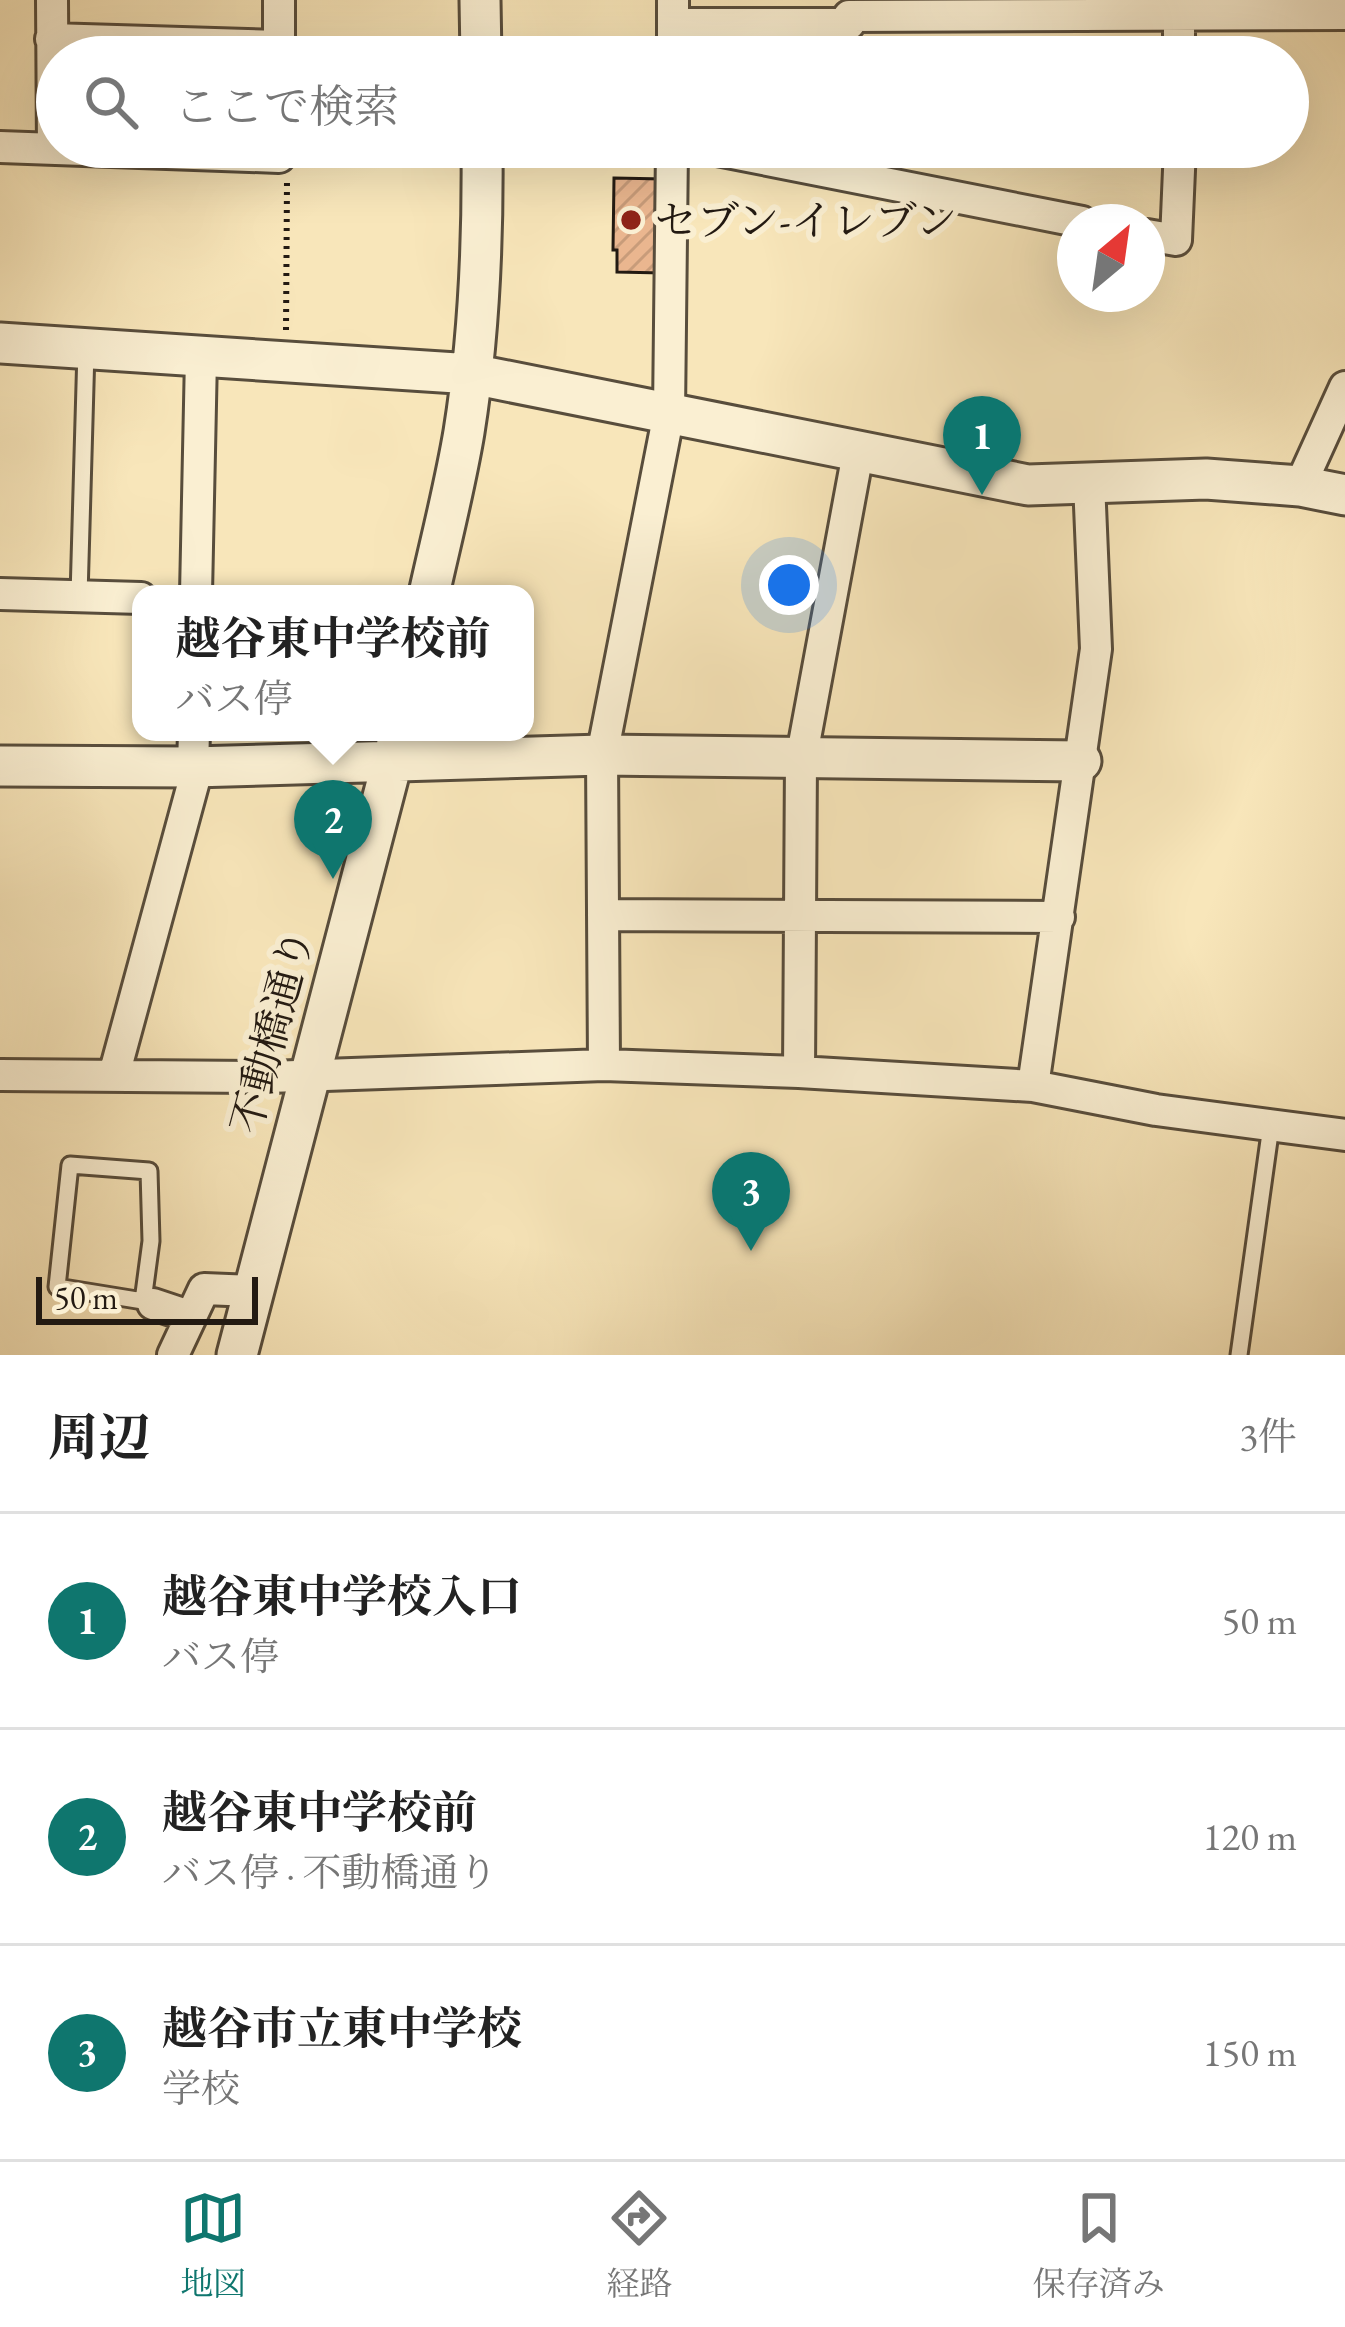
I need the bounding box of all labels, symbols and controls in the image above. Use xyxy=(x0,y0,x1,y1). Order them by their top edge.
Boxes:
search box xyxy=(36,36,1309,168)
icon: search xyxy=(78,69,144,135)
text: ここで検索 xyxy=(174,77,399,135)
place label: セブン-イレブン xyxy=(655,193,957,248)
north arrow xyxy=(1057,204,1165,312)
marker: セブン-イレブン xyxy=(618,207,644,233)
pin: 1 xyxy=(943,396,1021,495)
your location xyxy=(759,555,819,615)
popup xyxy=(132,585,534,741)
text: 越谷東中学校前 xyxy=(175,609,491,667)
text: バス停 xyxy=(175,673,293,724)
pin: 2 xyxy=(294,780,372,879)
street label: 不動橋通り xyxy=(218,922,326,1140)
pin: 3 xyxy=(712,1152,790,1251)
scale bar xyxy=(36,1271,258,1324)
text: 50 m xyxy=(54,1276,118,1319)
text: 周辺 xyxy=(48,1404,150,1470)
text: 3件 xyxy=(1239,1411,1297,1462)
text: 越谷東中学校入口 xyxy=(162,1567,522,1625)
text: 1 xyxy=(77,1595,97,1646)
text: 50 m xyxy=(1221,1595,1297,1646)
text: バス停 xyxy=(162,1631,279,1682)
text: 越谷東中学校前 xyxy=(162,1783,477,1841)
text: 2 xyxy=(77,1811,97,1862)
text: 120 m xyxy=(1203,1811,1297,1862)
text: バス停 · 不動橋通り xyxy=(162,1847,497,1898)
text: 越谷市立東中学校 xyxy=(162,1999,522,2057)
text: 3 xyxy=(77,2027,97,2078)
text: 150 m xyxy=(1203,2027,1297,2078)
text: 学校 xyxy=(162,2063,240,2114)
tab: 地図 xyxy=(180,2185,246,2305)
tab: 経路 xyxy=(606,2185,672,2305)
tab: 保存済み xyxy=(1033,2185,1165,2305)

